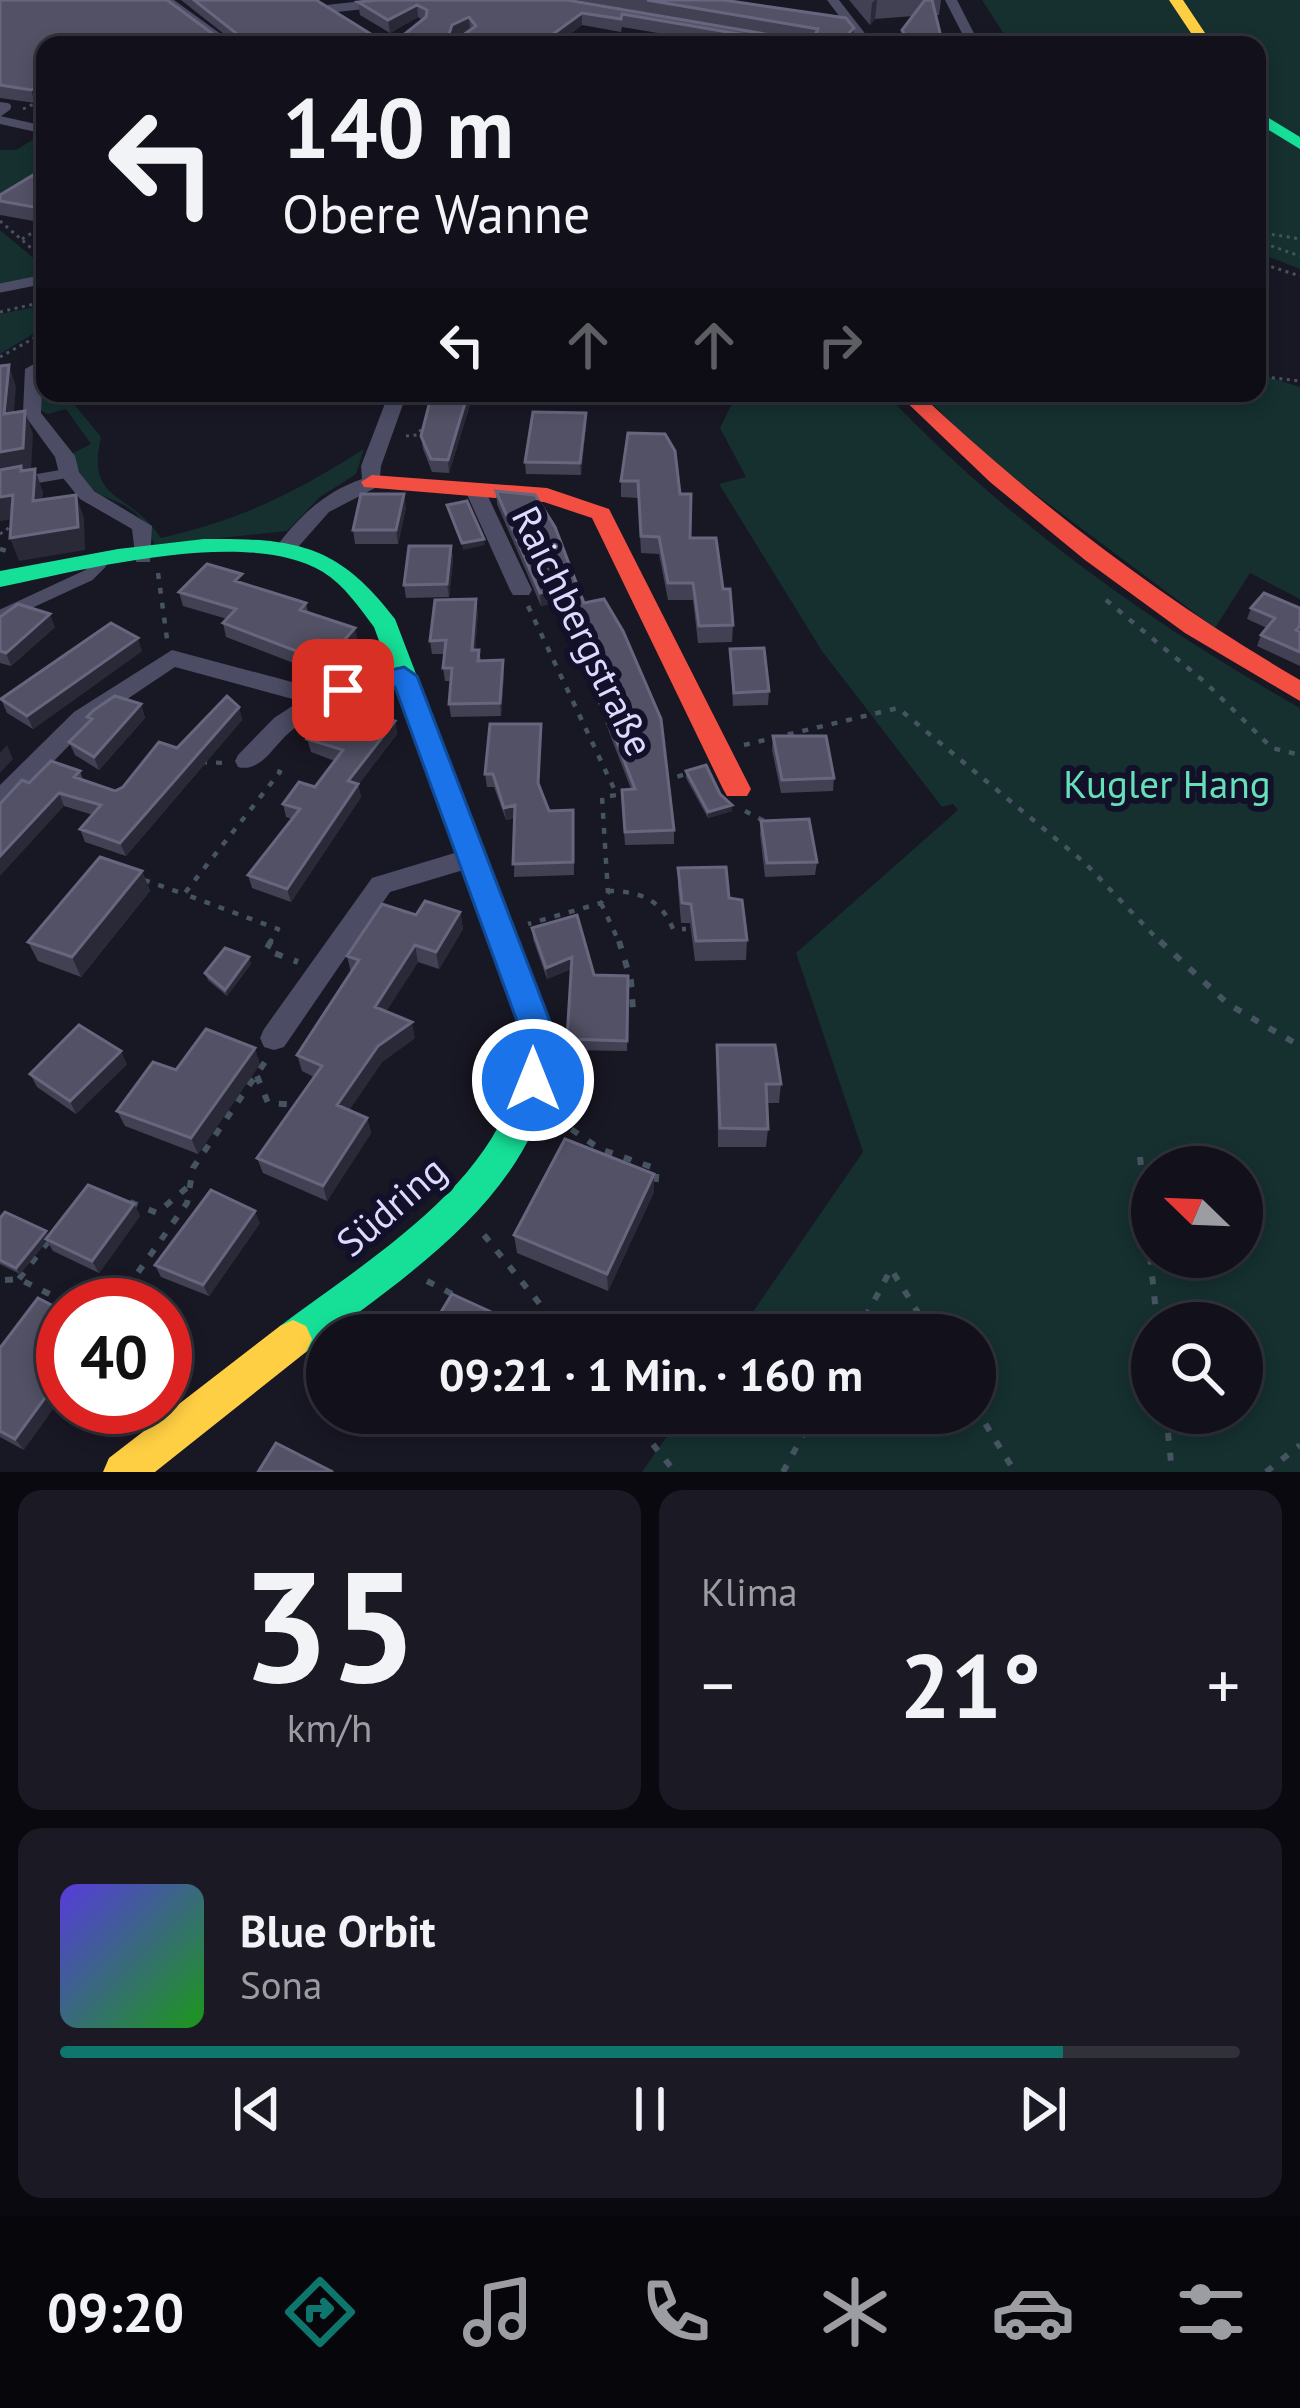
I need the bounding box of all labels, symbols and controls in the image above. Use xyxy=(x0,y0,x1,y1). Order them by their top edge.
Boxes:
text: 140 m xyxy=(282,72,514,181)
icon: left xyxy=(84,84,240,240)
text: Obere Wanne xyxy=(282,178,591,248)
icon: left xyxy=(429,312,495,378)
icon: ahead xyxy=(555,312,621,378)
icon: ahead xyxy=(681,312,747,378)
icon: right xyxy=(807,312,873,378)
street label: Raichbergstraße xyxy=(501,497,666,764)
pin xyxy=(292,639,394,741)
icon: arrive xyxy=(310,657,376,723)
park label: Kugler Hang xyxy=(1063,758,1271,809)
position arrow xyxy=(470,1017,596,1143)
street label: Südring xyxy=(325,1144,456,1267)
north arrow xyxy=(1131,1146,1263,1278)
map controls xyxy=(1131,1146,1263,1434)
speed limit sign: 40 xyxy=(36,1278,192,1434)
button: search xyxy=(1131,1302,1263,1434)
text: 09:21 · 1 Min. · 160 m xyxy=(439,1345,863,1403)
text: 35 xyxy=(241,1523,418,1725)
text: Klima xyxy=(701,1566,798,1617)
text: 21° xyxy=(900,1626,1041,1743)
text: − xyxy=(701,1642,734,1727)
text: + xyxy=(1207,1642,1240,1727)
text: km/h xyxy=(287,1702,372,1753)
text: Blue Orbit xyxy=(240,1901,436,1959)
text: Sona xyxy=(240,1959,322,2010)
icon: previous xyxy=(224,2076,290,2142)
icon: pause xyxy=(617,2076,683,2142)
icon: next xyxy=(1010,2076,1076,2142)
icon: directions xyxy=(278,2270,362,2354)
icon: music xyxy=(456,2270,540,2354)
icon: phone xyxy=(634,2270,718,2354)
icon: climate xyxy=(813,2270,897,2354)
icon: car xyxy=(991,2270,1075,2354)
icon: filters xyxy=(1169,2270,1253,2354)
text: 09:20 xyxy=(47,2277,184,2347)

